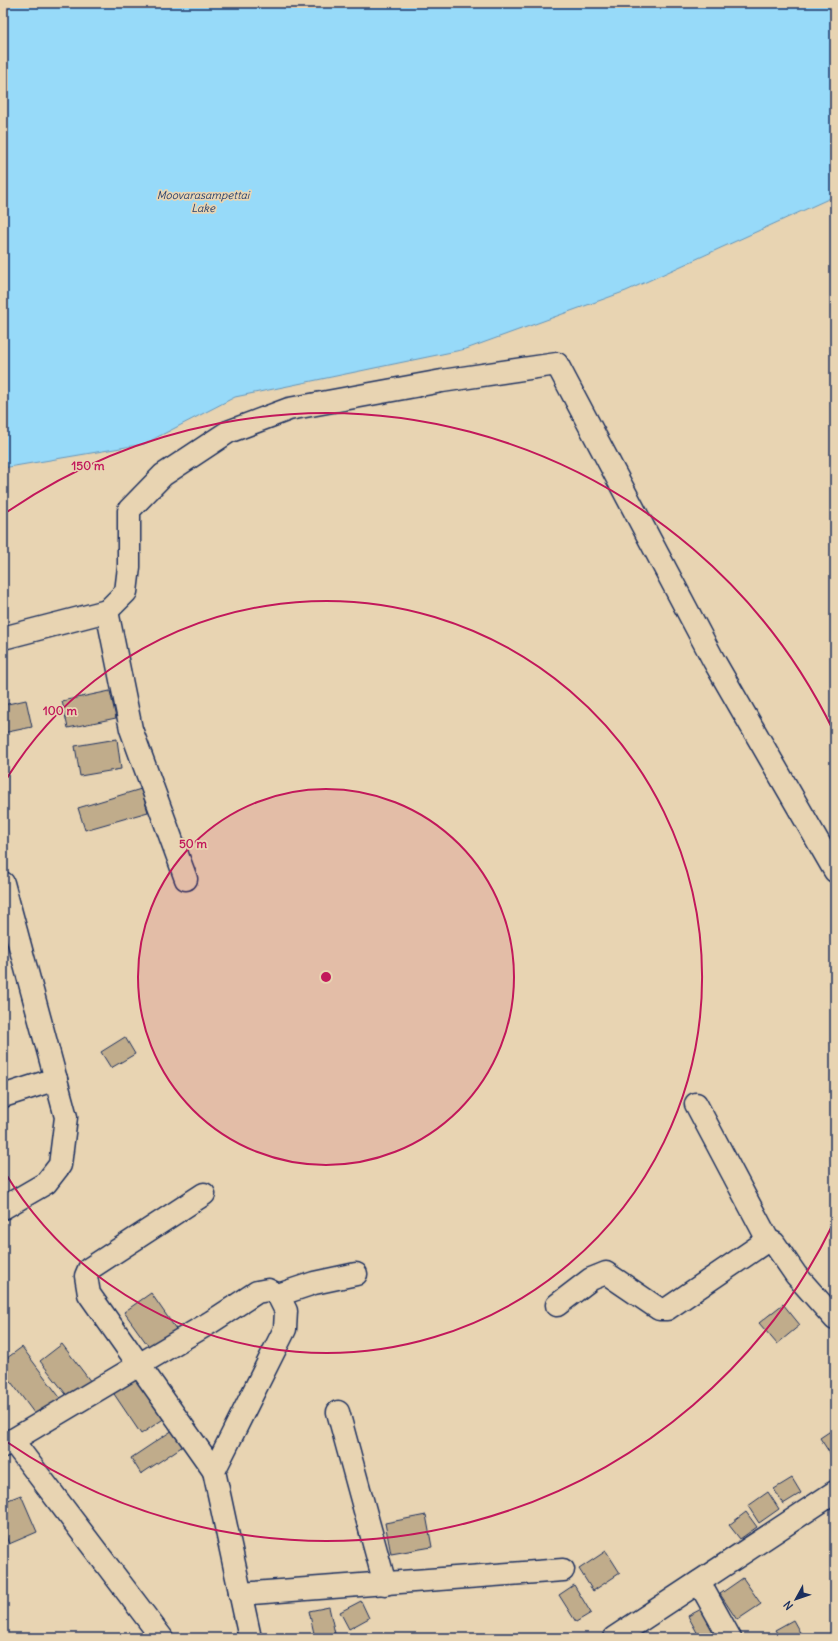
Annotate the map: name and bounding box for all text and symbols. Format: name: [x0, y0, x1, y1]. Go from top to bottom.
water label: Moovarasampettai Lake: [157, 188, 251, 215]
text: 150 m: [72, 458, 105, 473]
text: 100 m: [43, 703, 77, 718]
text: 50 m: [179, 836, 208, 851]
centre of rings: [319, 970, 333, 984]
north arrow: [776, 1579, 816, 1619]
text: N: [781, 1598, 796, 1613]

